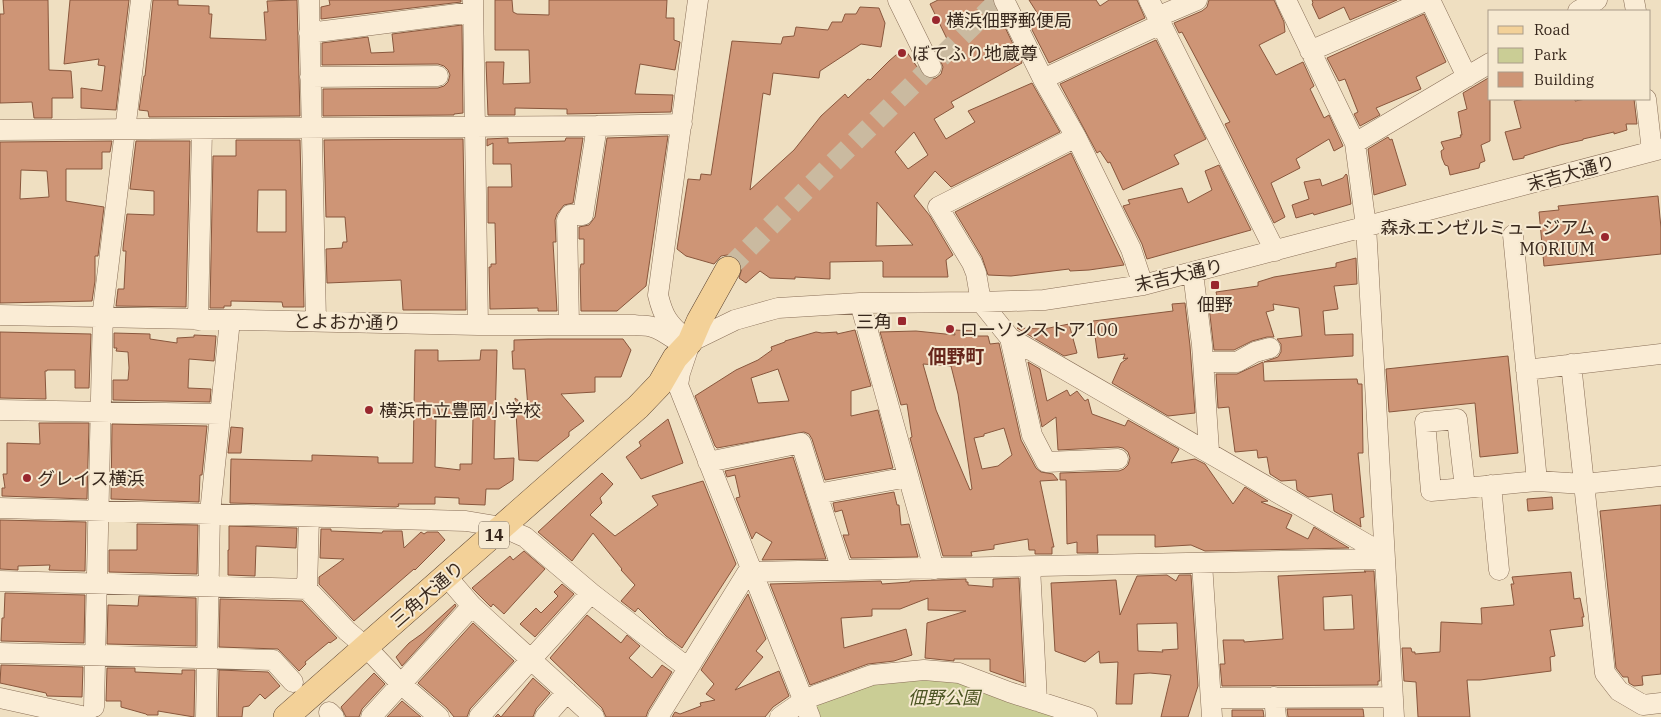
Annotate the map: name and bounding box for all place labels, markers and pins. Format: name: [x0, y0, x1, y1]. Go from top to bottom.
place label: 横浜佃野郵便局: [946, 9, 1072, 32]
marker: 横浜佃野郵便局: [930, 14, 942, 26]
place label: ぼてふり地蔵尊: [912, 42, 1038, 65]
marker: ぼてふり地蔵尊: [896, 47, 908, 59]
place label: 森永エンゼルミュージアム MORIUM: [1381, 216, 1595, 260]
marker: 森永エンゼルミュージアム MORIUM: [1599, 231, 1611, 243]
marker: 佃野: [1209, 279, 1221, 291]
place label: 佃野: [1197, 293, 1233, 316]
place label: 三角: [856, 310, 892, 333]
marker: 三角: [896, 315, 908, 327]
place label: ローソンストア100: [960, 318, 1118, 341]
marker: ローソンストア100: [944, 323, 956, 335]
place label: 横浜市立豊岡小学校: [379, 399, 541, 422]
marker: 横浜市立豊岡小学校: [363, 404, 375, 416]
place label: グレイス横浜: [37, 467, 144, 490]
marker: グレイス横浜: [21, 472, 33, 484]

